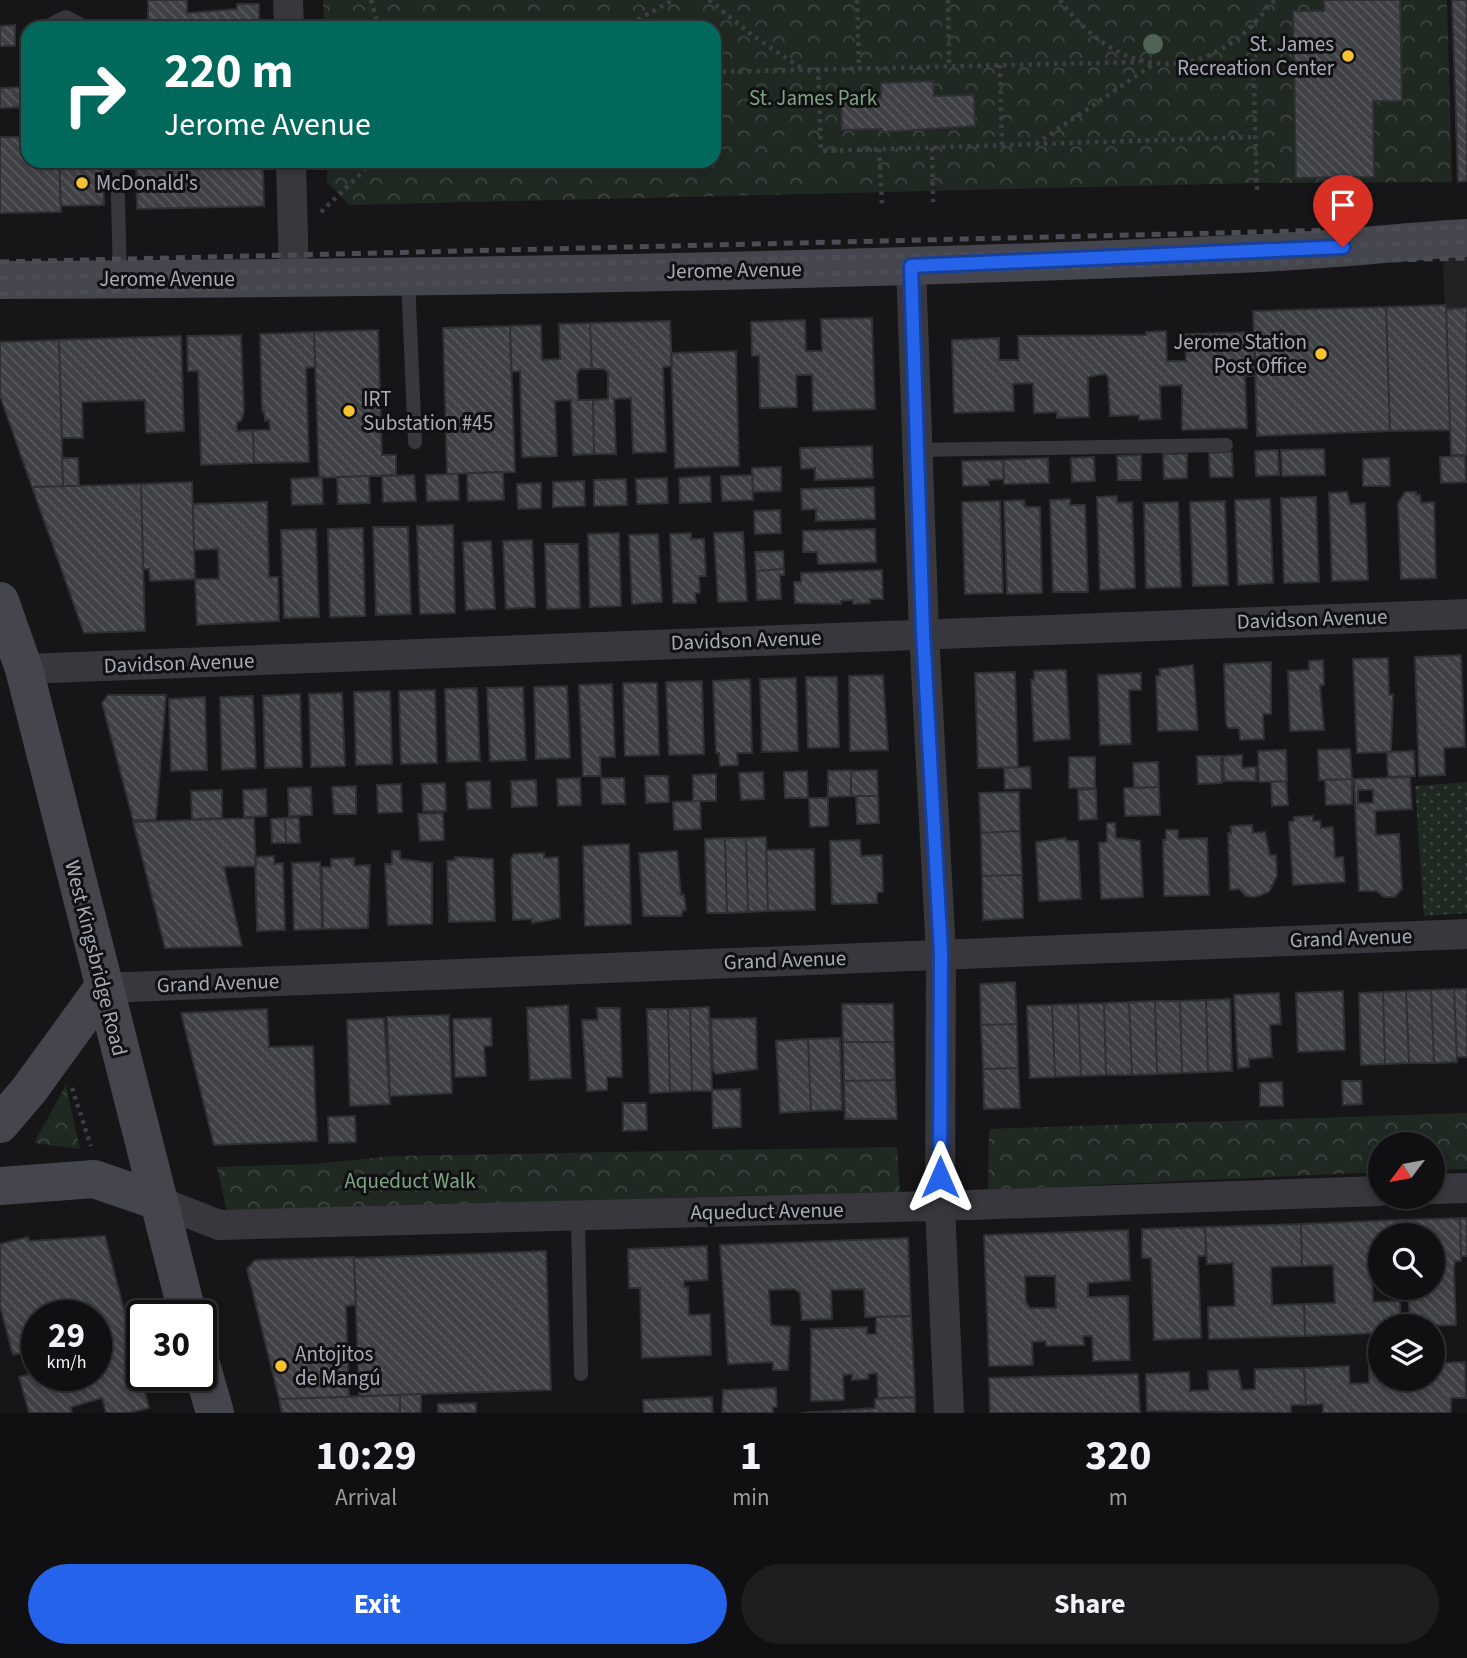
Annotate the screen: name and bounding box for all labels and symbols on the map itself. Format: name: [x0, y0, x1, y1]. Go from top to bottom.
place label: St. James Recreation Center: [1177, 29, 1335, 83]
marker: St. James Recreation Center: [1340, 48, 1356, 64]
park label: St. James Park: [749, 83, 878, 113]
place label: McDonald's: [96, 168, 198, 198]
marker: McDonald's: [74, 175, 90, 191]
pin: [1313, 175, 1373, 247]
street label: Jerome Avenue: [666, 254, 802, 286]
street label: Jerome Avenue: [99, 264, 235, 294]
place label: Jerome Station Post Office: [1173, 327, 1307, 381]
marker: Jerome Station Post Office: [1313, 346, 1329, 362]
place label: IRT Substation #45: [363, 384, 493, 438]
marker: IRT Substation #45: [341, 403, 357, 419]
street label: Davidson Avenue: [1236, 601, 1388, 637]
street label: Davidson Avenue: [670, 622, 822, 658]
street label: Davidson Avenue: [103, 645, 255, 681]
street label: West Kingsbridge Road: [57, 857, 135, 1059]
street label: Grand Avenue: [1289, 921, 1413, 955]
street label: Grand Avenue: [723, 943, 847, 977]
street label: Grand Avenue: [156, 966, 280, 1000]
north arrow: [1368, 1132, 1446, 1209]
position arrow: [903, 1140, 977, 1214]
park label: Aqueduct Walk: [344, 1166, 476, 1196]
street label: Aqueduct Avenue: [690, 1195, 844, 1227]
speed limit sign: 30: [126, 1300, 217, 1391]
place label: Antojitos de Mangú: [295, 1339, 381, 1393]
marker: Antojitos de Mangú: [273, 1358, 289, 1374]

